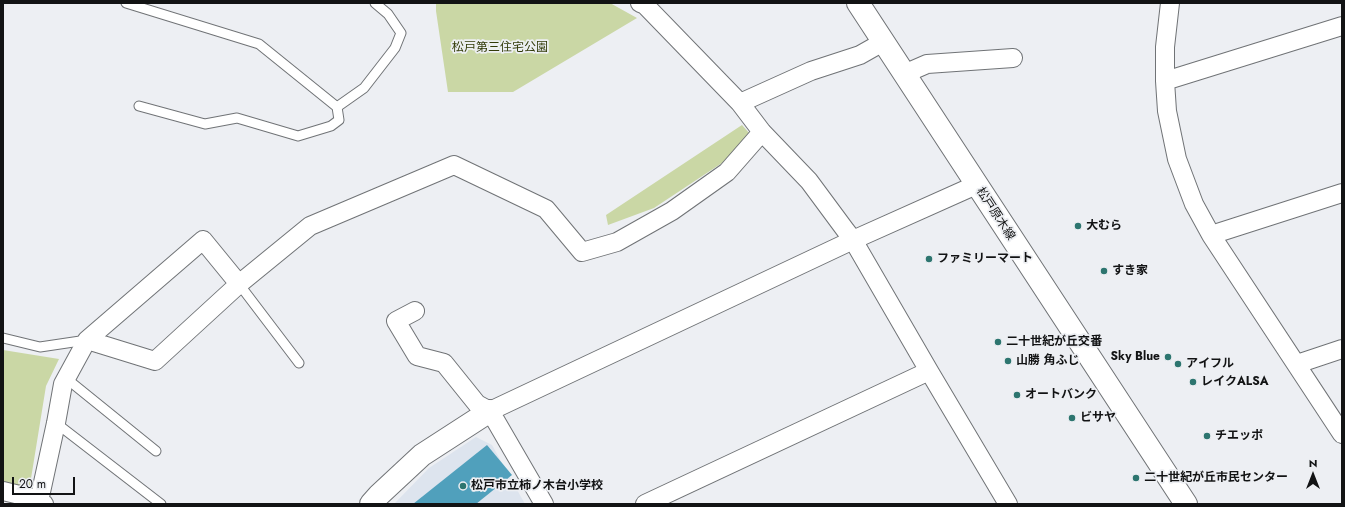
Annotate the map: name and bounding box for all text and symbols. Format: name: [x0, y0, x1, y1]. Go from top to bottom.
park label: 松戸第三住宅公園: [452, 41, 548, 55]
street label: 松戸原木線: [973, 185, 1017, 243]
place label: 大むら: [1086, 219, 1122, 233]
marker: 大むら: [1073, 221, 1083, 231]
place label: ファミリーマート: [937, 252, 1033, 266]
marker: ファミリーマート: [924, 254, 934, 264]
place label: すき家: [1112, 264, 1148, 278]
marker: すき家: [1099, 266, 1109, 276]
place label: 二十世紀が丘交番: [1006, 335, 1102, 349]
marker: 二十世紀が丘交番: [993, 337, 1003, 347]
place label: Sky Blue: [1111, 350, 1160, 364]
marker: Sky Blue: [1163, 352, 1173, 362]
place label: 山勝 角ふじ: [1016, 354, 1080, 368]
marker: 山勝 角ふじ: [1003, 356, 1013, 366]
place label: アイフル: [1186, 357, 1234, 371]
marker: アイフル: [1173, 359, 1183, 369]
place label: レイクALSA: [1201, 375, 1268, 389]
marker: レイクALSA: [1188, 377, 1198, 387]
place label: オートバンク: [1025, 388, 1097, 402]
marker: オートバンク: [1012, 390, 1022, 400]
place label: ビサヤ: [1080, 411, 1116, 425]
marker: ビサヤ: [1067, 413, 1077, 423]
place label: チエッポ: [1215, 429, 1263, 443]
marker: チエッポ: [1202, 431, 1212, 441]
north arrow: [1293, 455, 1333, 495]
text: N: [1309, 455, 1317, 471]
scale bar: [14, 469, 77, 495]
place label: 二十世紀が丘市民センター: [1144, 471, 1288, 485]
marker: 二十世紀が丘市民センター: [1131, 473, 1141, 483]
text: 20 m: [19, 475, 46, 493]
place label: 松戸市立柿ノ木台小学校: [471, 479, 603, 493]
marker: 松戸市立柿ノ木台小学校: [458, 481, 468, 491]

